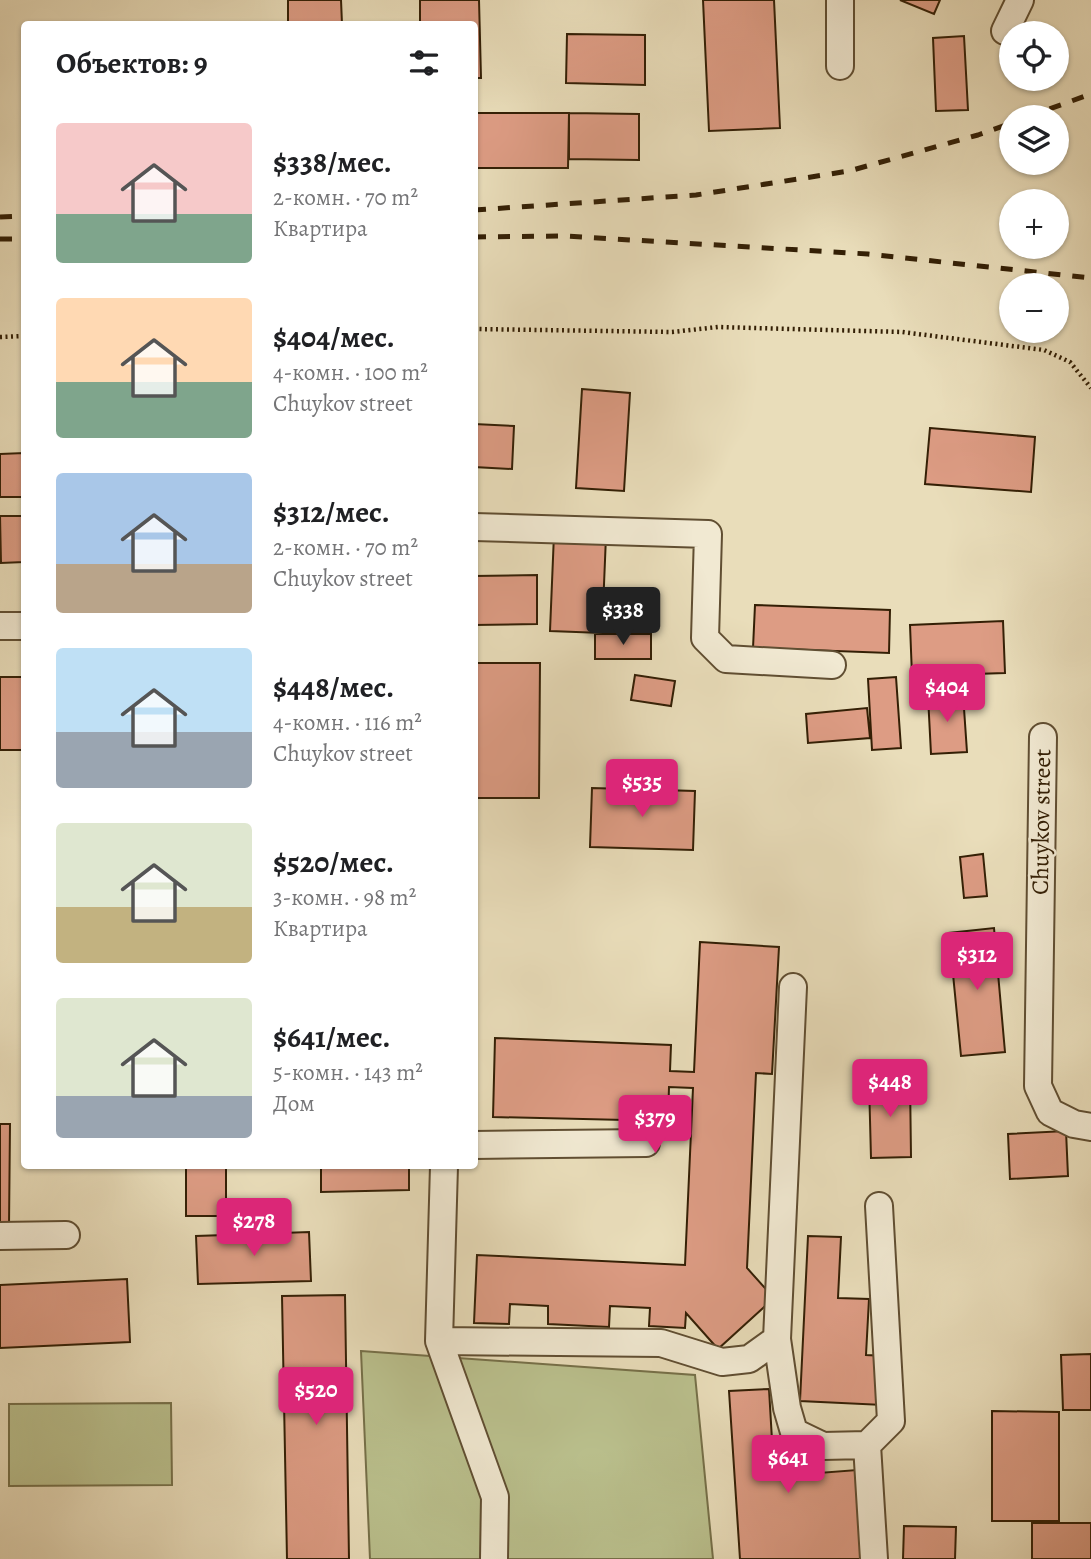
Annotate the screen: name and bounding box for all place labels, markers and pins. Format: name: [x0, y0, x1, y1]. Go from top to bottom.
pin: $338: [582, 588, 664, 647]
pin: $404: [906, 664, 988, 724]
pin: $535: [601, 760, 683, 819]
pin: $312: [936, 932, 1018, 992]
pin: $448: [849, 1060, 931, 1119]
pin: $379: [614, 1096, 696, 1155]
pin: $278: [213, 1198, 295, 1258]
pin: $520: [275, 1368, 357, 1427]
pin: $641: [747, 1436, 829, 1495]

